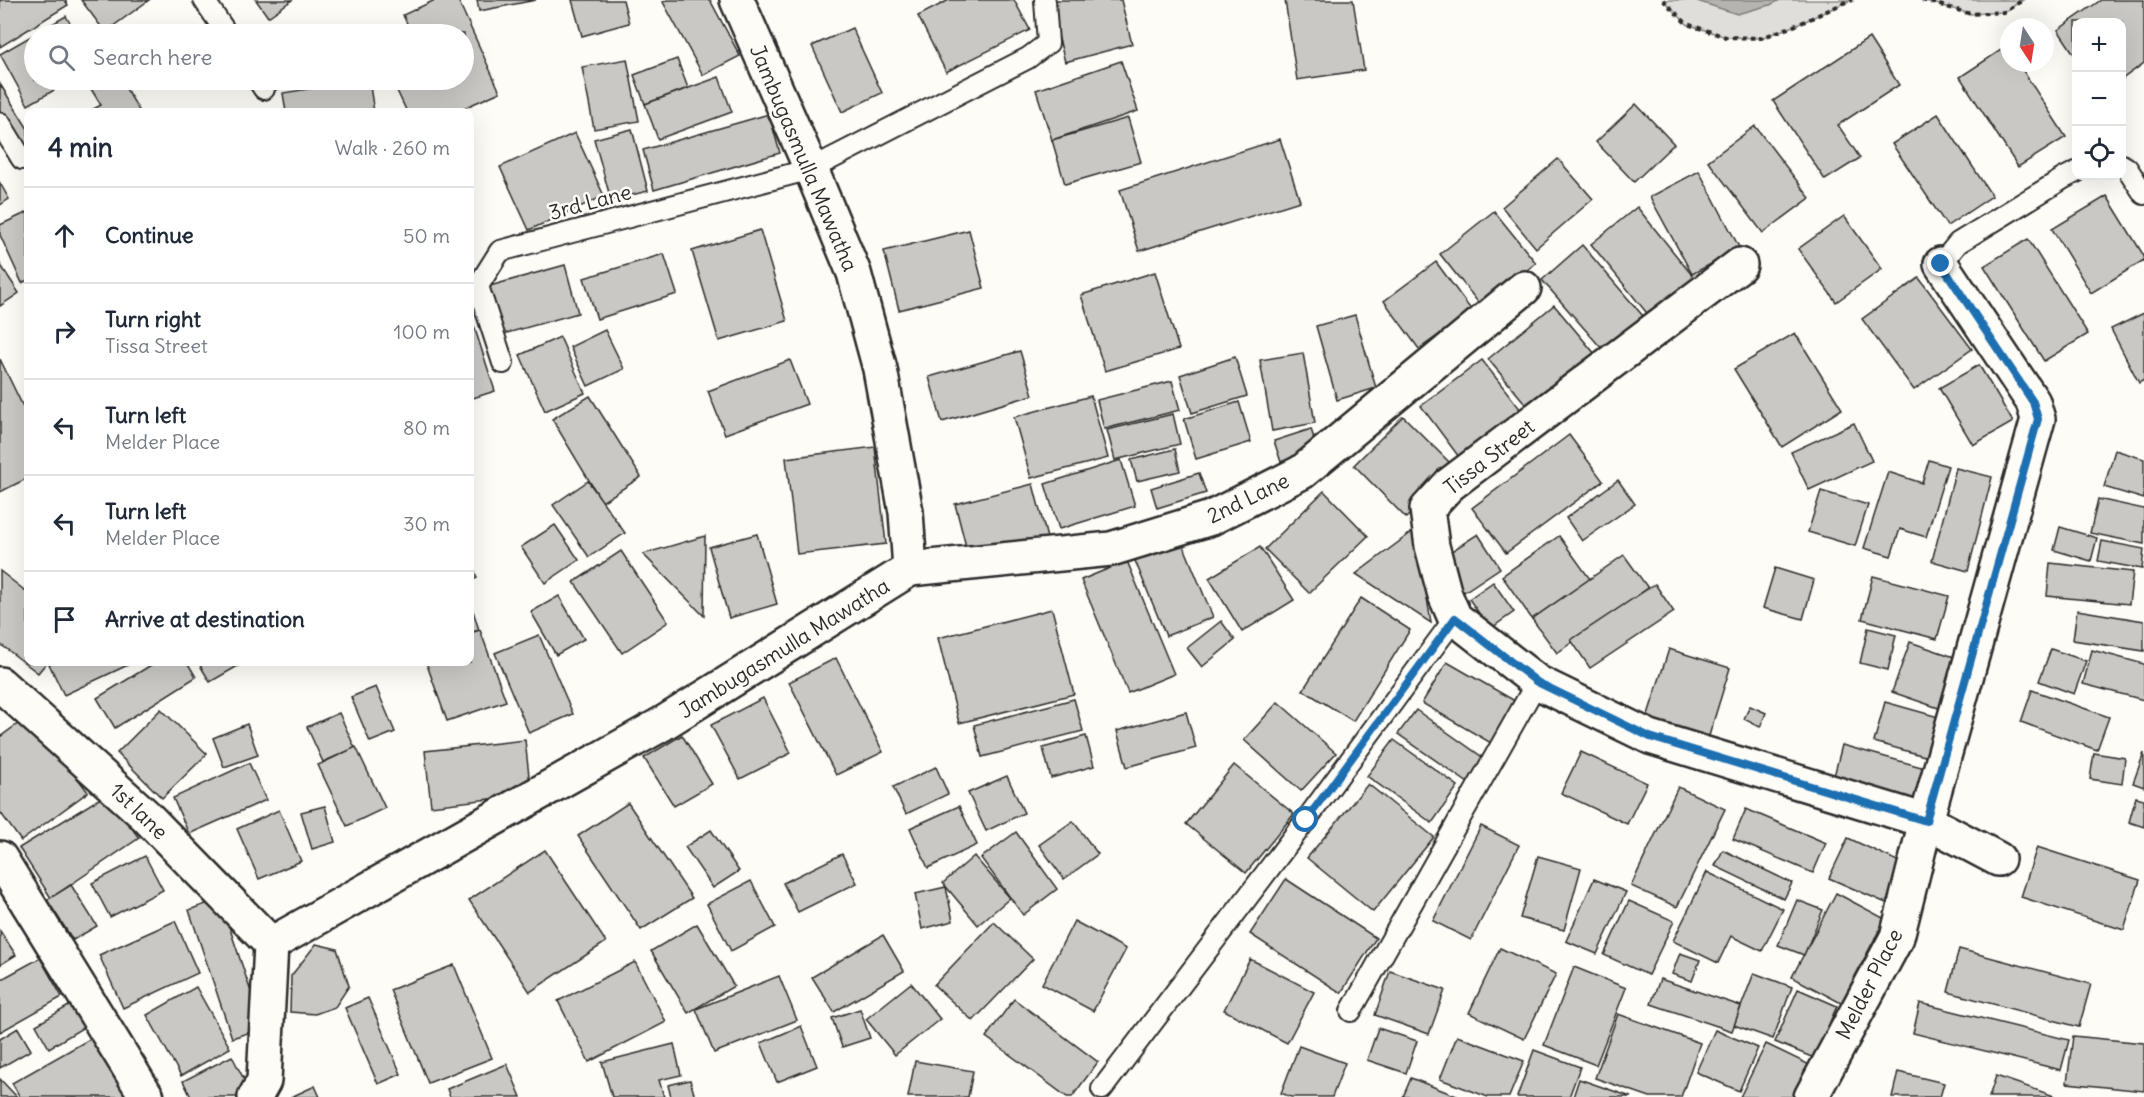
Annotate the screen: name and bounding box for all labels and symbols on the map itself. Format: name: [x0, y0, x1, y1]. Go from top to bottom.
north arrow: [2000, 18, 2054, 72]
street label: Jambugasmulla Mawatha: [744, 41, 864, 275]
street label: 3rd Lane: [546, 178, 634, 226]
route end: [1927, 250, 1953, 276]
street label: Tissa Street: [1438, 413, 1540, 501]
street label: 2nd Lane: [1203, 467, 1293, 529]
street label: Jambugasmulla Mawatha: [674, 572, 894, 724]
street label: 1st lane: [104, 777, 174, 845]
route start: [1292, 806, 1318, 832]
street label: Melder Place: [1830, 924, 1908, 1044]

